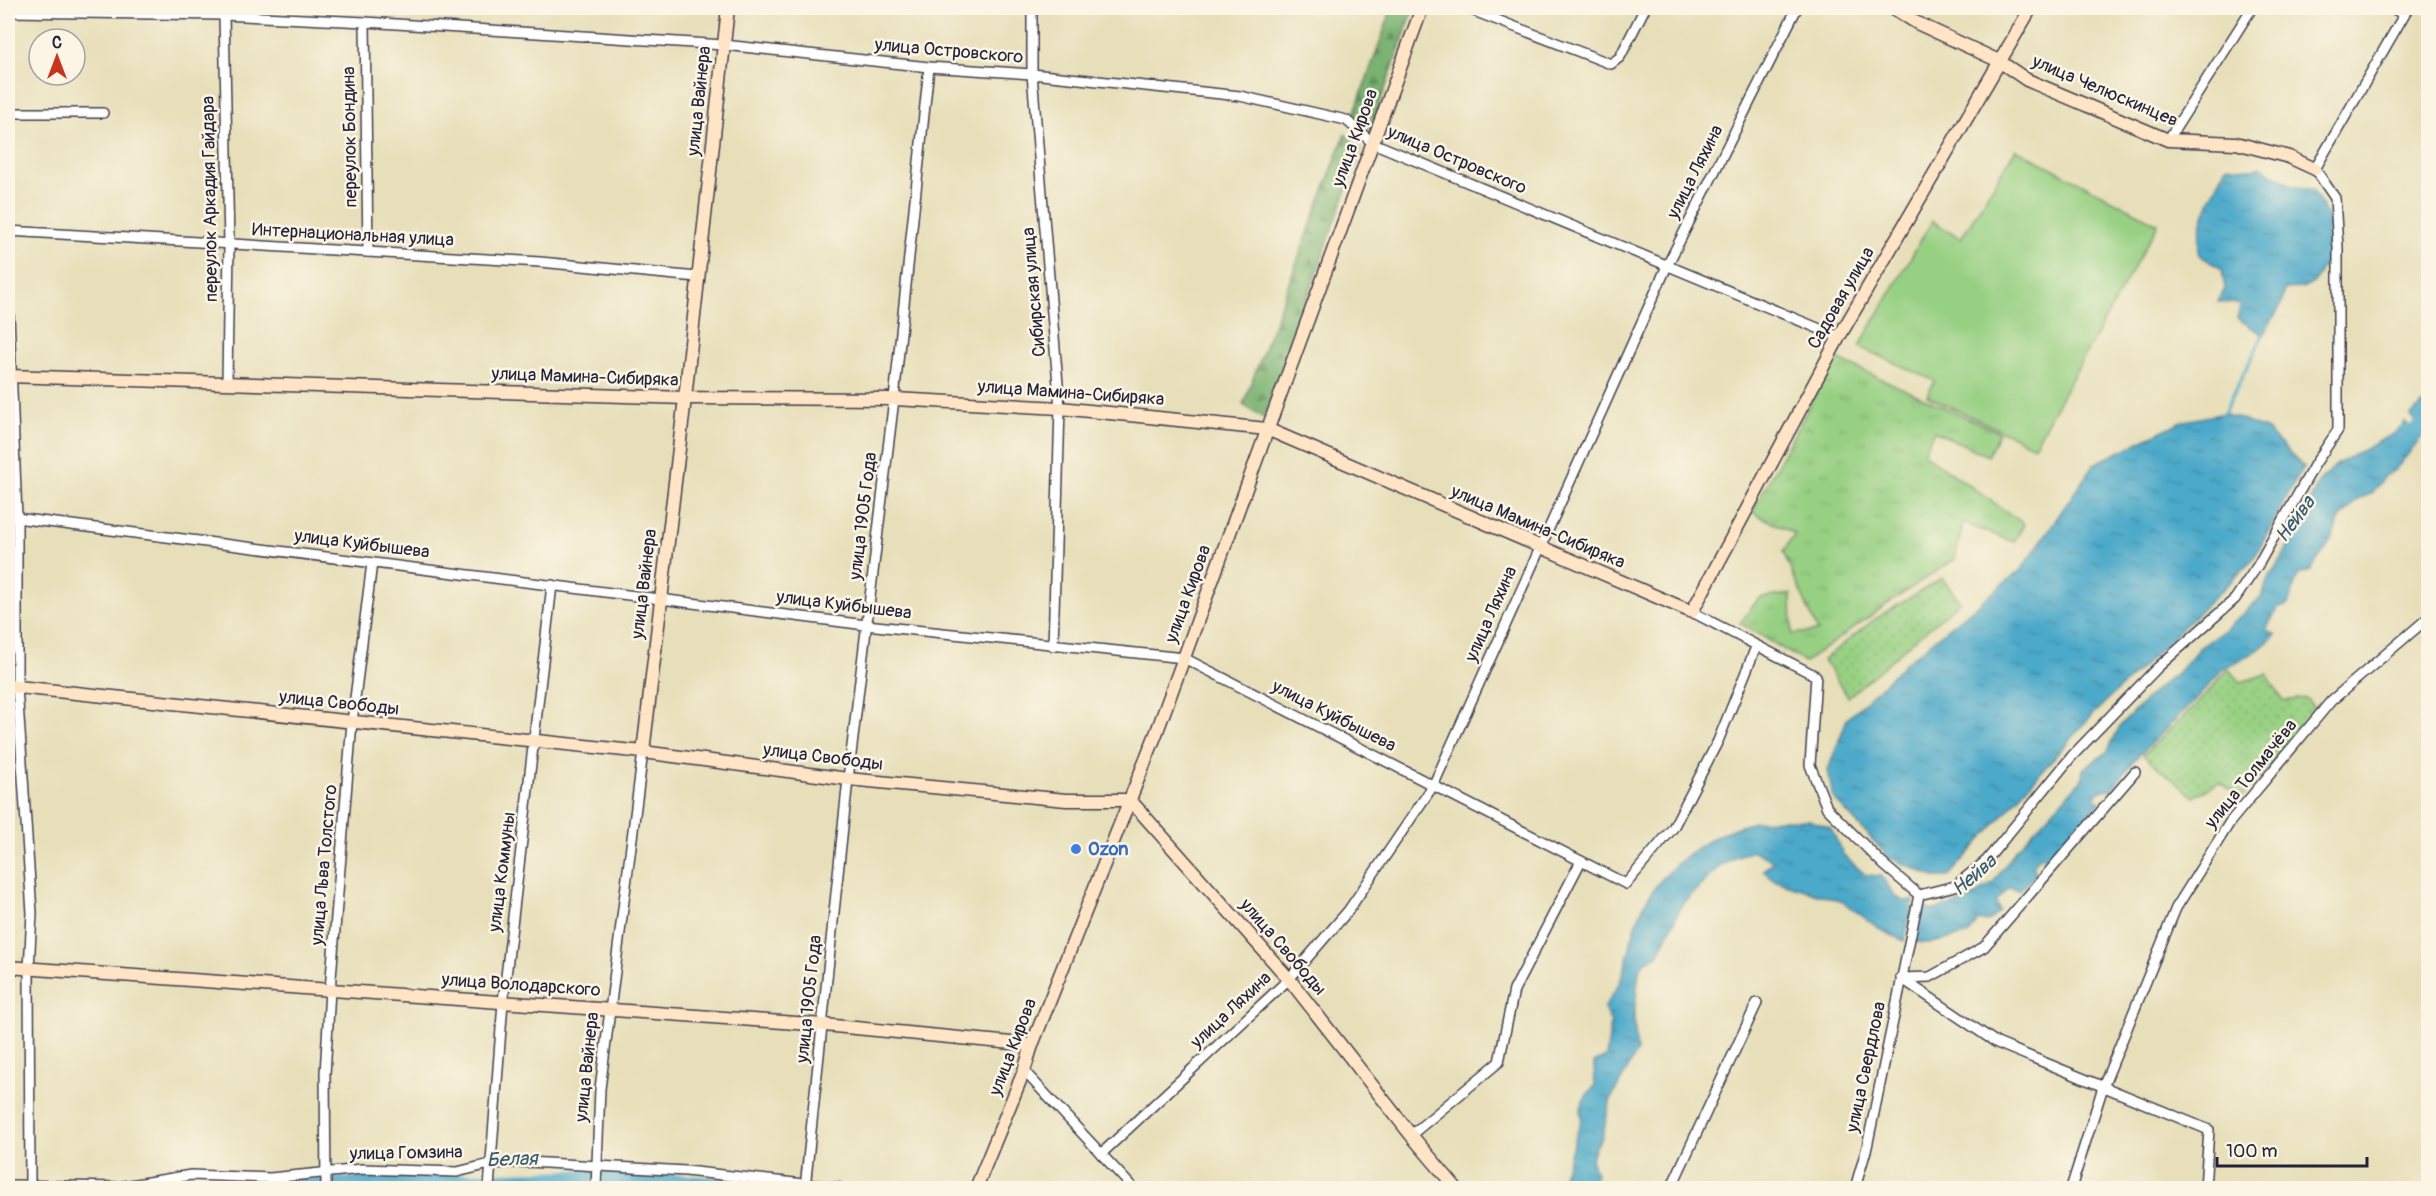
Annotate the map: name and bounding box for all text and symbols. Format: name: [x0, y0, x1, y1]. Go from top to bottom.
north arrow: [27, 27, 87, 87]
text: С: [52, 33, 62, 53]
street label: улица Островского: [873, 33, 1024, 69]
street label: улица Вайнера: [682, 45, 716, 158]
street label: улица Челюскинцев: [2028, 49, 2181, 132]
street label: переулок Бондина: [337, 66, 363, 208]
street label: улица Кирова: [1326, 86, 1383, 191]
street label: переулок Аркадия Гайдара: [197, 96, 223, 302]
street label: улица Островского: [1383, 120, 1530, 200]
street label: улица Ляхина: [1661, 121, 1728, 224]
street label: Интернациональная улица: [251, 218, 455, 252]
street label: Сибирская улица: [1017, 226, 1051, 358]
street label: Садовая улица: [1802, 243, 1880, 353]
street label: улица Мамина-Сибиряка: [490, 362, 679, 392]
street label: улица Мамина-Сибиряка: [976, 375, 1165, 411]
street label: улица 1905 Года: [844, 451, 882, 582]
street label: улица Мамина-Сибиряка: [1447, 479, 1629, 574]
water label: Нейва: [2270, 490, 2321, 547]
street label: улица Куйбышева: [292, 524, 431, 564]
street label: улица Вайнера: [626, 528, 662, 641]
street label: улица Кирова: [1159, 542, 1216, 647]
street label: улица Ляхина: [1459, 563, 1522, 666]
street label: улица Куйбышева: [774, 585, 913, 625]
street label: улица Куйбышева: [1267, 674, 1400, 757]
street label: улица Свободы: [277, 685, 400, 721]
street label: улица Толмачёва: [2199, 715, 2302, 834]
street label: улица Свободы: [761, 738, 884, 776]
street label: улица Льва Толстого: [305, 783, 343, 947]
street label: улица Коммуны: [483, 811, 521, 934]
place label: Ozon: [1088, 838, 1128, 861]
marker: Ozon: [1069, 842, 1083, 856]
water label: Нейва: [1946, 848, 2003, 901]
street label: улица Свободы: [1234, 893, 1331, 1000]
street label: улица 1905 Года: [791, 934, 827, 1065]
street label: улица Ляхина: [1185, 967, 1276, 1054]
street label: улица Володарского: [440, 968, 602, 1002]
street label: улица Кирова: [984, 995, 1042, 1100]
street label: улица Свердлова: [1841, 999, 1891, 1136]
street label: улица Вайнера: [570, 1011, 604, 1124]
scale bar: [2217, 1130, 2367, 1168]
text: 100 m: [2226, 1140, 2278, 1163]
street label: улица Гомзина: [348, 1141, 463, 1166]
water label: Белая: [486, 1146, 541, 1172]

